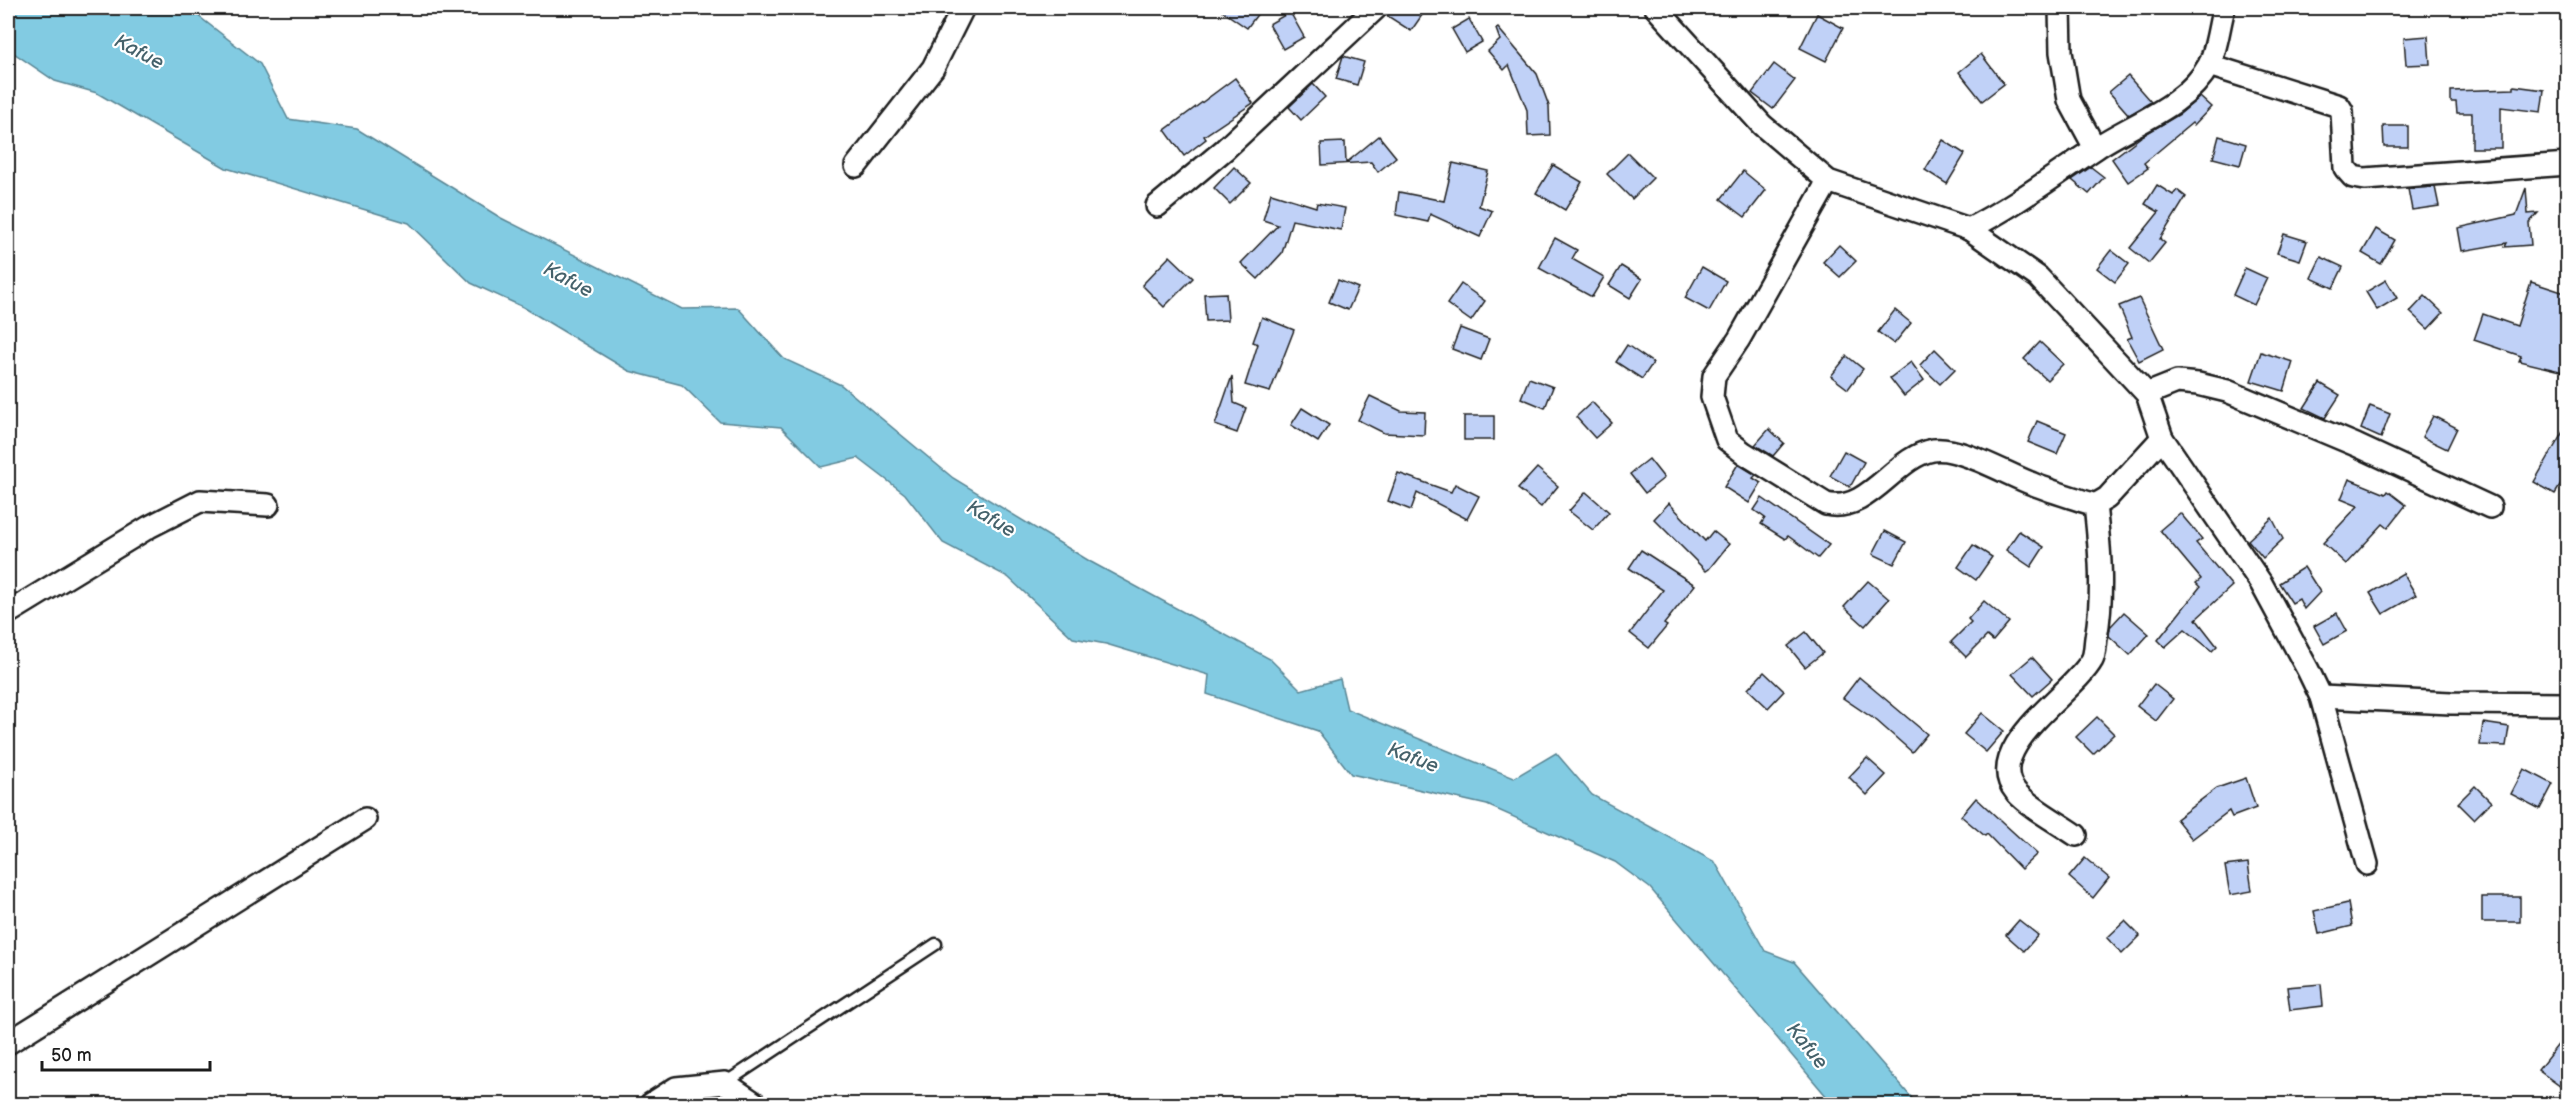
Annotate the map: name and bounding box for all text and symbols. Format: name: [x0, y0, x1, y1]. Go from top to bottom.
water label: Kafue: [110, 29, 168, 75]
water label: Kafue: [539, 257, 597, 303]
water label: Kafue: [962, 495, 1020, 543]
water label: Kafue: [1384, 737, 1442, 779]
water label: Kafue: [1781, 1018, 1833, 1074]
scale bar: [42, 1034, 210, 1072]
text: 50 m: [51, 1045, 92, 1066]

